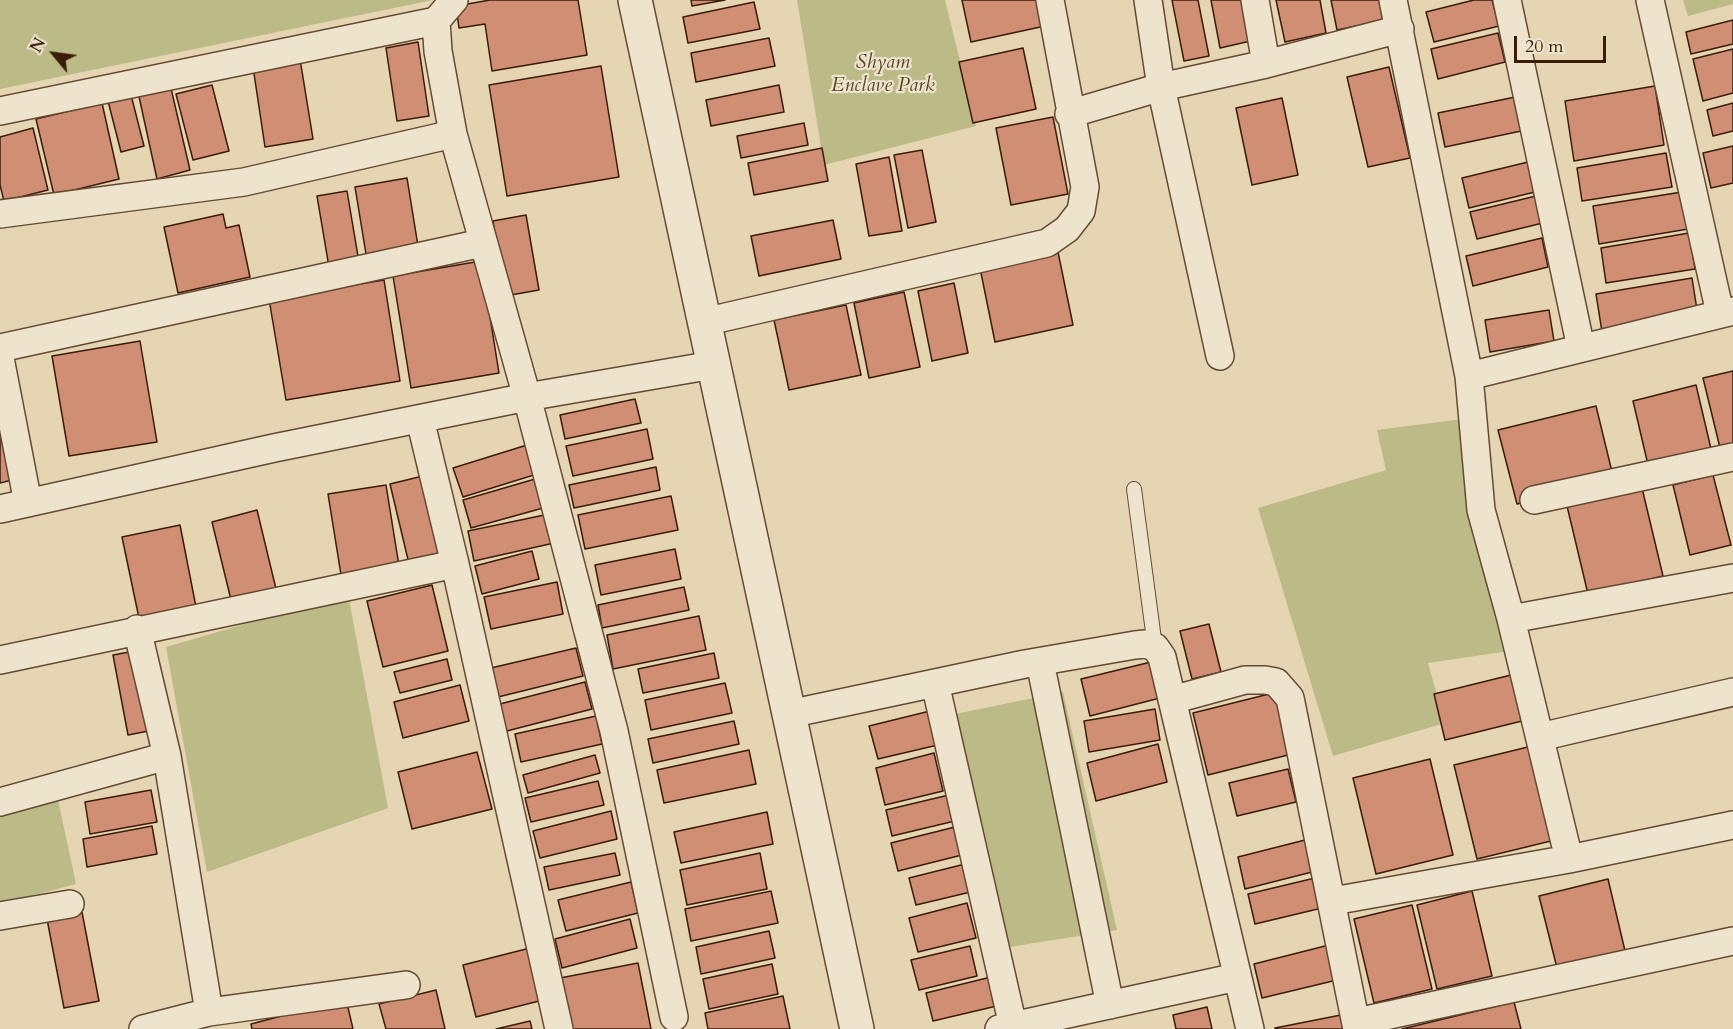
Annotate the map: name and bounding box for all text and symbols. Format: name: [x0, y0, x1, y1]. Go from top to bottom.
north arrow: [24, 24, 84, 84]
scale bar: [1517, 24, 1608, 62]
text: N: [25, 34, 51, 57]
text: 20 m: [1525, 34, 1564, 59]
park label: Shyam Enclave Park: [831, 51, 935, 98]

